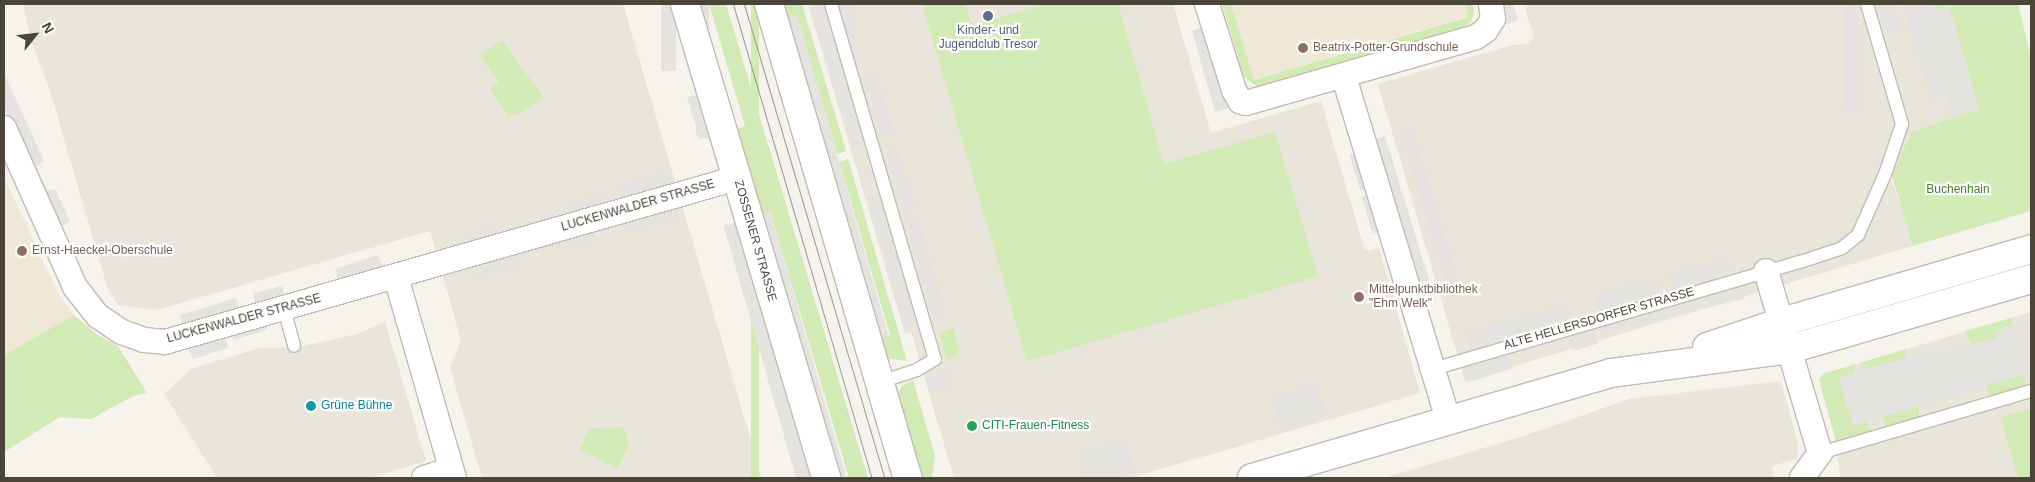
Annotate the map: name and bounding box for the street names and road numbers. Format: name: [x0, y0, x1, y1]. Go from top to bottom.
street label: LUCKENWALDER STRASSE: [560, 177, 716, 235]
street label: ZOSSENER STRASSE: [731, 179, 779, 303]
street label: ALTE HELLERSDORFER STRASSE: [1502, 285, 1696, 353]
street label: LUCKENWALDER STRASSE: [165, 291, 323, 347]

